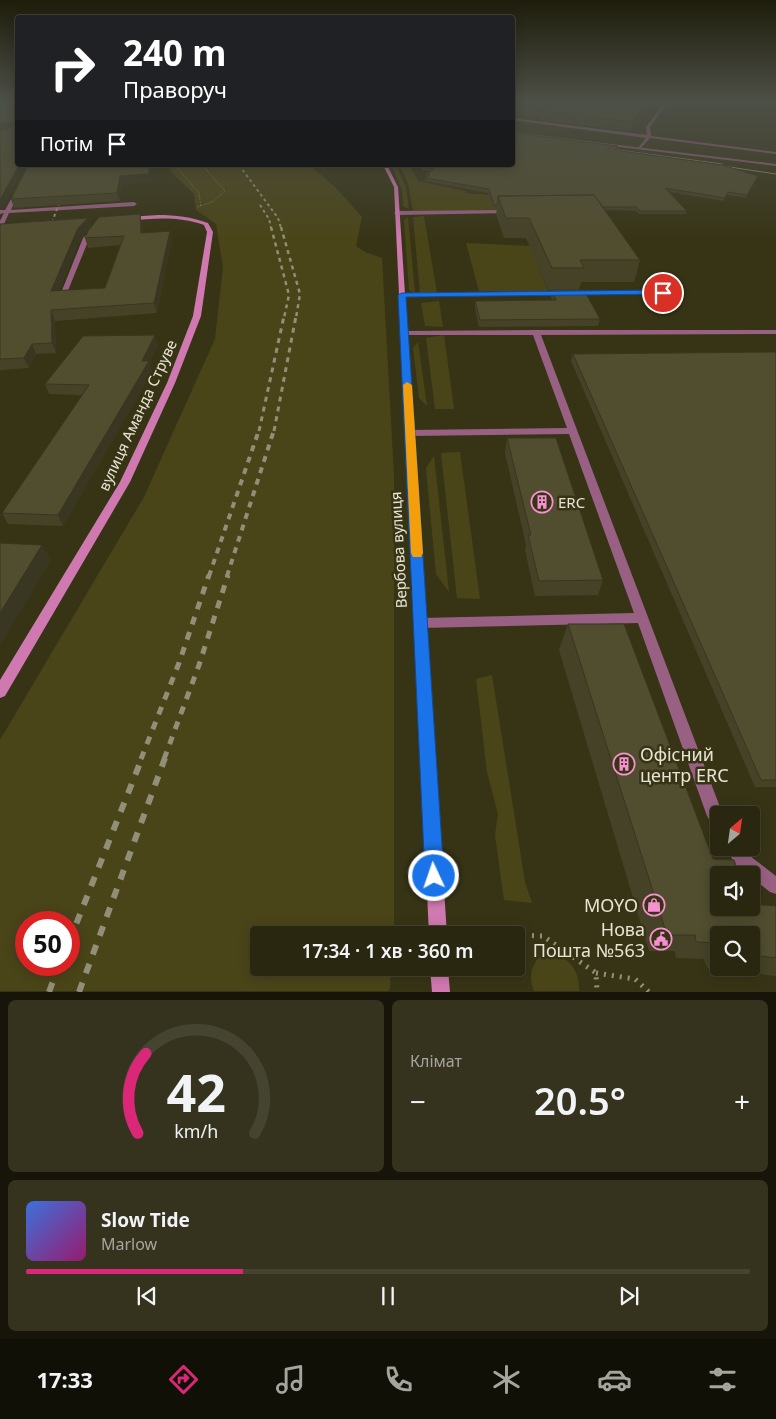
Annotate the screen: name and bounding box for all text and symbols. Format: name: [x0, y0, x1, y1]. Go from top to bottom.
text: 240 m: [123, 29, 226, 76]
icon: right: [40, 35, 105, 100]
text: Праворуч: [123, 74, 227, 104]
icon: arrive: [103, 130, 131, 158]
text: Потім: [40, 131, 93, 157]
pin: [642, 272, 684, 314]
icon: arrive: [649, 279, 677, 307]
street label: вулиця Аманда Струве: [93, 336, 181, 494]
building icon: ERC: [530, 490, 554, 514]
street label: Вербова вулиця: [385, 491, 411, 609]
place label: ERC: [558, 492, 586, 512]
place label: Офісний центр ERC: [640, 742, 729, 787]
building icon: Офісний центр ERC: [612, 752, 636, 776]
north arrow: [710, 806, 760, 856]
map controls: [710, 806, 760, 976]
position arrow: [407, 849, 459, 901]
button: sound: [710, 866, 760, 916]
place label: MOYO: [584, 893, 638, 917]
shop icon: MOYO: [642, 893, 666, 917]
speed limit sign: 50: [15, 911, 80, 976]
place label: Нова Пошта №563: [533, 917, 645, 962]
button: search: [710, 926, 760, 976]
public building icon: Нова Пошта №563: [649, 927, 673, 951]
text: 17:34 · 1 хв · 360 m: [301, 938, 474, 964]
text: Клімат: [410, 1050, 462, 1072]
text: 42: [166, 1056, 226, 1127]
text: 20.5°: [534, 1074, 626, 1126]
text: −: [410, 1082, 426, 1120]
text: +: [734, 1082, 750, 1120]
text: km/h: [174, 1119, 218, 1143]
text: Slow Tide: [101, 1207, 190, 1233]
text: Marlow: [101, 1233, 157, 1255]
icon: previous: [133, 1282, 161, 1310]
icon: pause: [374, 1282, 402, 1310]
icon: next: [615, 1282, 643, 1310]
icon: directions: [166, 1362, 201, 1397]
icon: music: [273, 1362, 308, 1397]
icon: phone: [381, 1362, 416, 1397]
icon: climate: [489, 1362, 524, 1397]
icon: car: [597, 1362, 632, 1397]
icon: filters: [705, 1362, 740, 1397]
text: 17:33: [36, 1364, 93, 1394]

